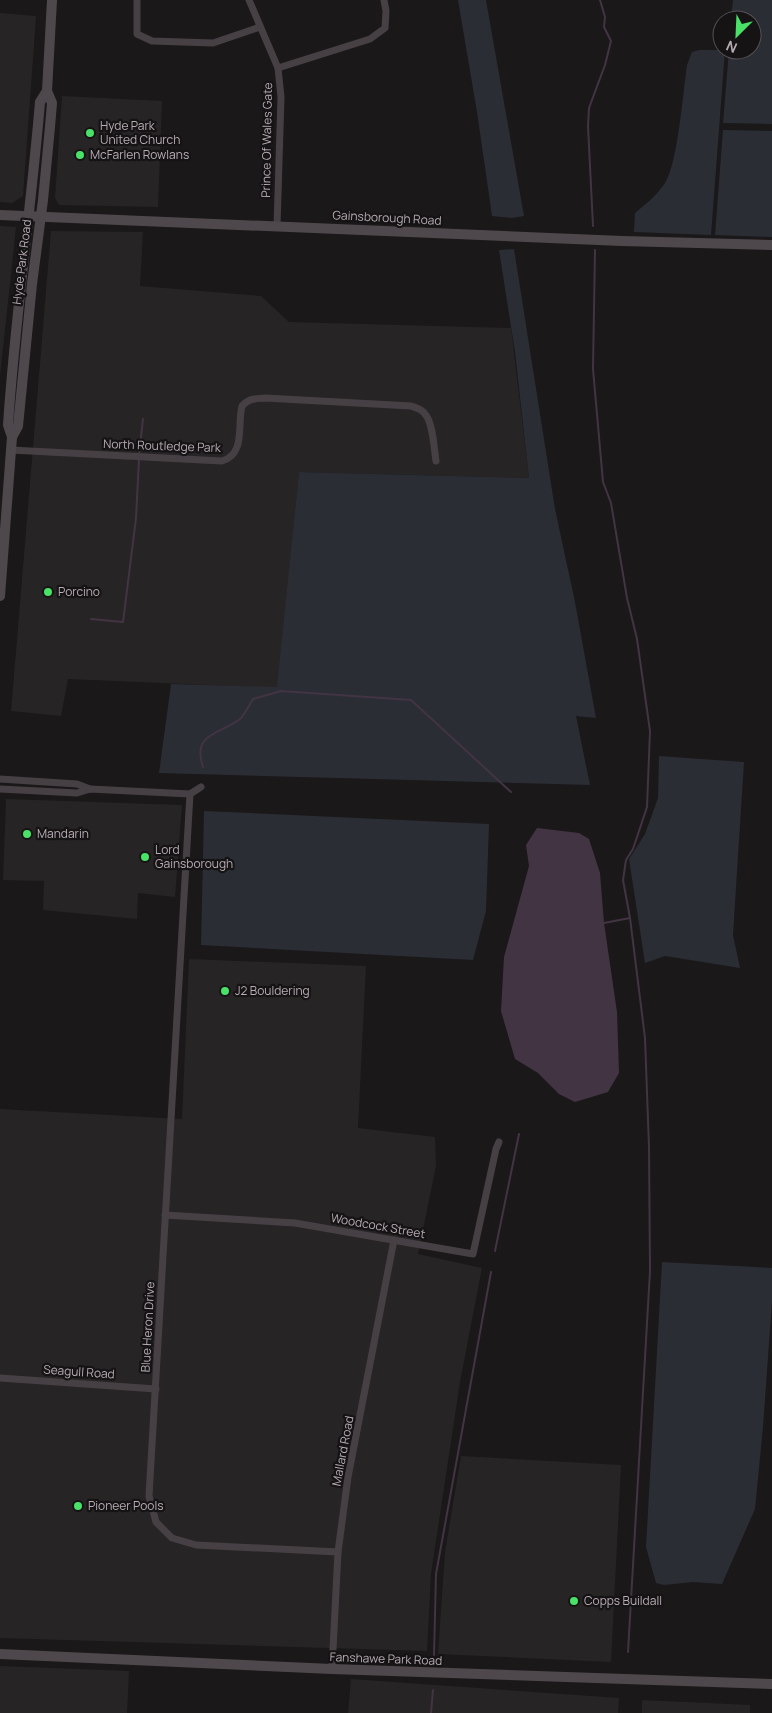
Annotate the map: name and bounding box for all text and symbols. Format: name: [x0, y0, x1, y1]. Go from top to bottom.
north arrow: [712, 10, 762, 60]
text: N: [723, 37, 740, 58]
street label: Prince Of Wales Gate: [257, 82, 276, 198]
place label: Hyde Park United Church: [100, 117, 180, 148]
marker: Hyde Park United Church: [84, 127, 96, 139]
place label: McFarlen Rowlans: [90, 146, 189, 163]
marker: McFarlen Rowlans: [74, 149, 86, 161]
street label: Gainsborough Road: [332, 206, 442, 229]
street label: Hyde Park Road: [8, 218, 35, 305]
street label: North Routledge Park: [103, 435, 222, 456]
place label: Porcino: [58, 583, 100, 600]
marker: Porcino: [42, 586, 54, 598]
place label: Mandarin: [37, 825, 89, 842]
marker: Mandarin: [21, 828, 33, 840]
place label: Lord Gainsborough: [155, 841, 233, 872]
marker: Lord Gainsborough: [139, 851, 151, 863]
place label: J2 Bouldering: [235, 982, 310, 999]
marker: J2 Bouldering: [219, 985, 231, 997]
street label: Woodcock Street: [330, 1209, 427, 1242]
street label: Blue Heron Drive: [137, 1281, 158, 1373]
street label: Seagull Road: [43, 1361, 115, 1382]
street label: Mallard Road: [327, 1414, 358, 1487]
place label: Pioneer Pools: [88, 1497, 164, 1514]
marker: Pioneer Pools: [72, 1500, 84, 1512]
place label: Copps Buildall: [584, 1592, 662, 1609]
marker: Copps Buildall: [568, 1595, 580, 1607]
street label: Fanshawe Park Road: [329, 1648, 443, 1669]

